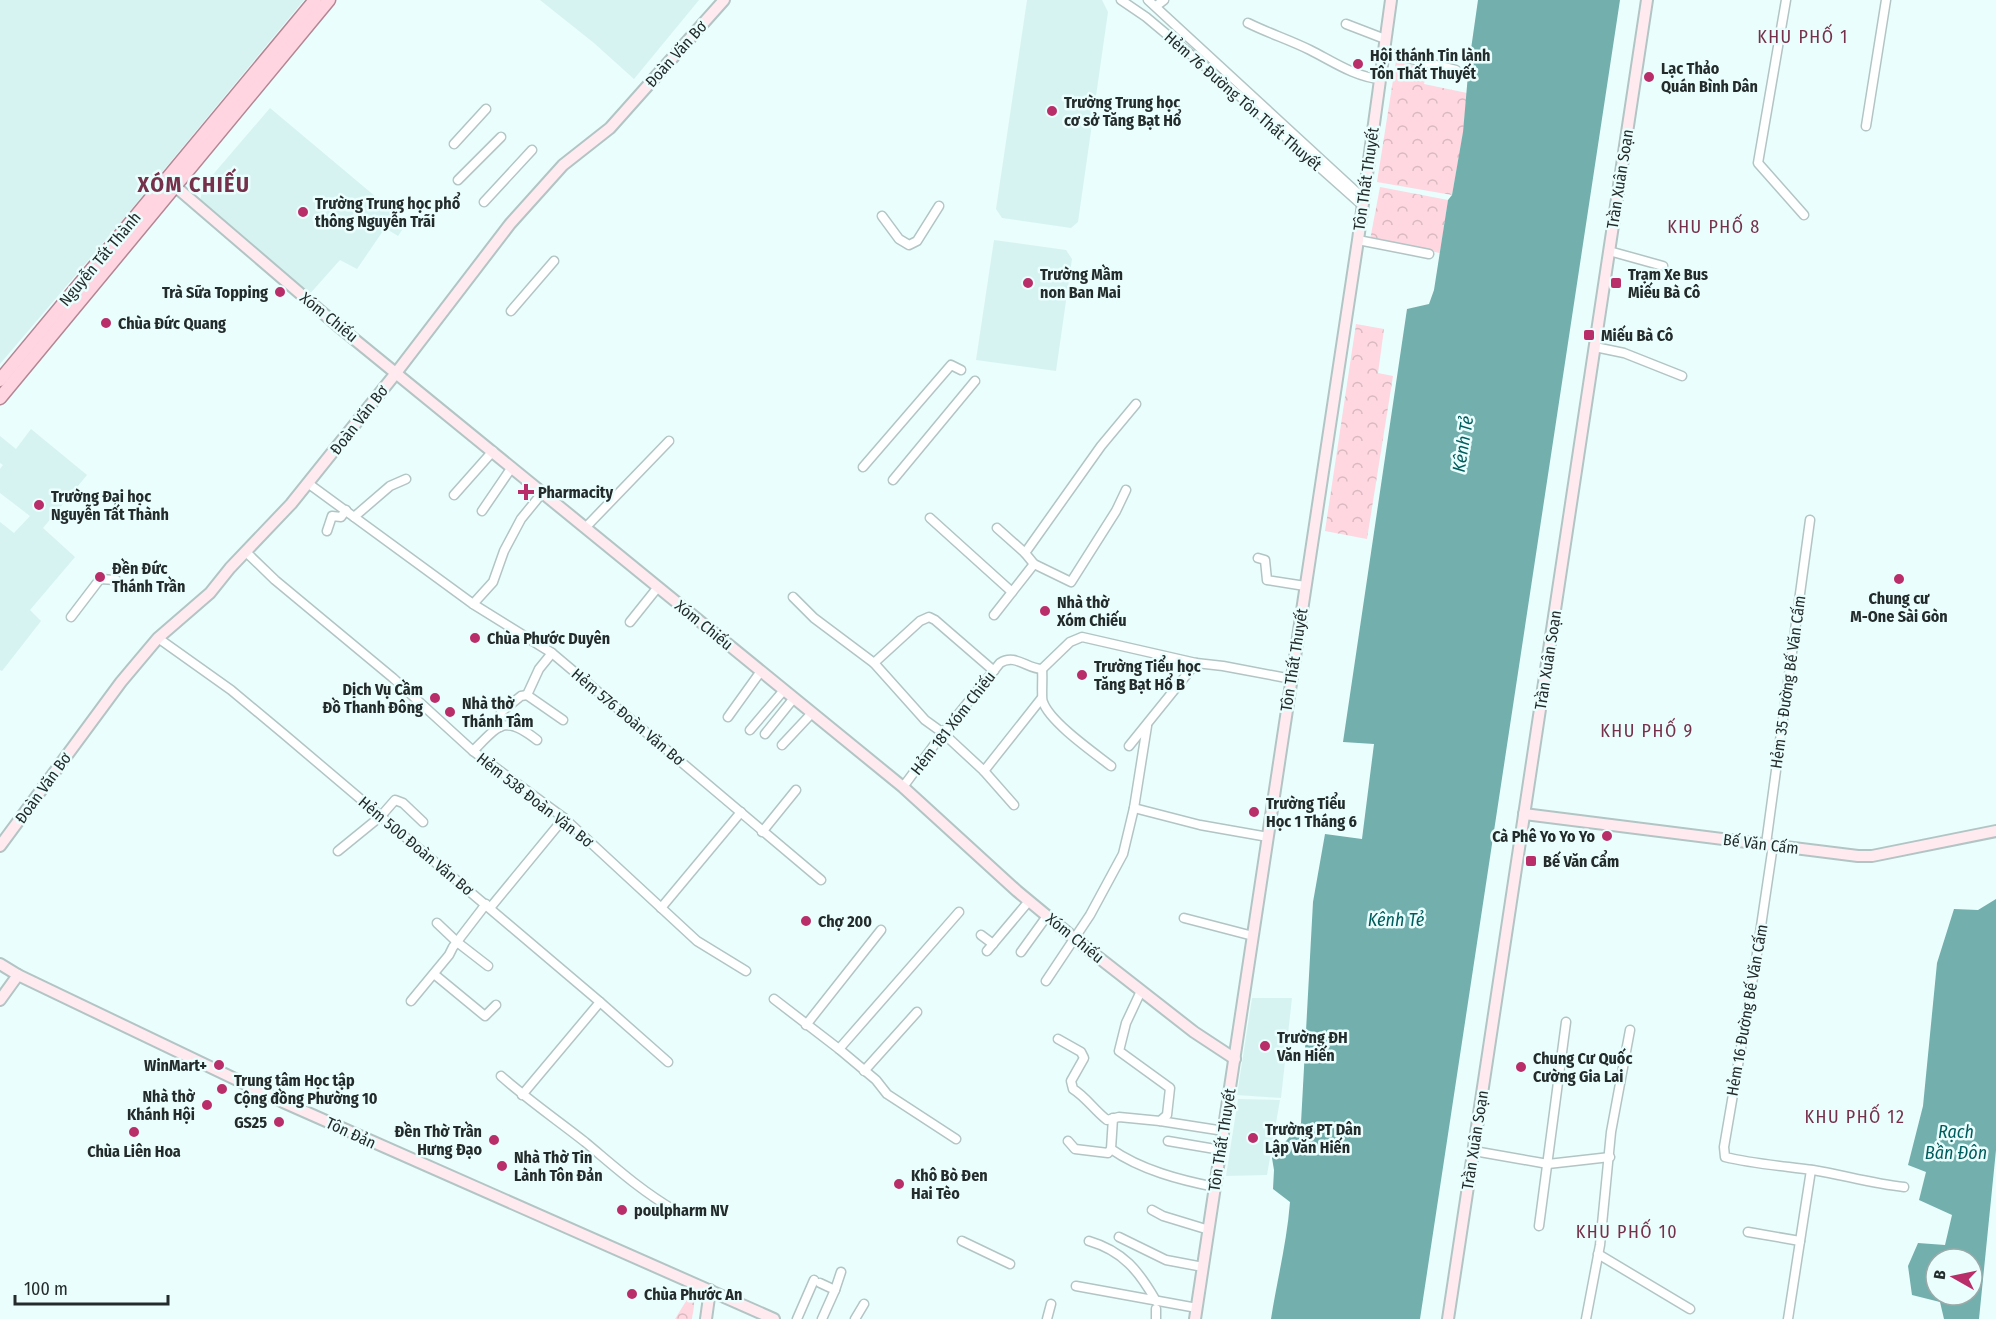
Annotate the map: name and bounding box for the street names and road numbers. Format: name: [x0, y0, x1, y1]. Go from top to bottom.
street label: Đoàn Văn Bơ: [641, 17, 711, 91]
street label: Hẻm 76 Đường Tôn Thất Thuyết: [1161, 27, 1327, 175]
street label: Tôn Thất Thuyết: [1348, 125, 1383, 232]
street label: Trần Xuân Soạn: [1602, 128, 1637, 230]
street label: Nguyễn Tất Thành: [54, 208, 145, 310]
street label: Xóm Chiếu: [296, 287, 362, 346]
street label: Đoàn Văn Bơ: [326, 381, 392, 458]
street label: Hẻm 35 Đường Bế Văn Cấm: [1765, 594, 1810, 770]
street label: Xóm Chiếu: [671, 595, 737, 654]
street label: Tôn Thất Thuyết: [1275, 606, 1312, 713]
street label: Trần Xuân Soạn: [1530, 609, 1565, 711]
street label: Hẻm 576 Đoàn Văn Bơ: [568, 664, 688, 770]
street label: Hẻm 181 Xóm Chiếu: [906, 667, 999, 779]
street label: Đoàn Văn Bơ: [11, 749, 75, 827]
street label: Hẻm 538 Đoàn Văn Bơ: [473, 749, 597, 852]
street label: Hẻm 500 Đoàn Văn Bơ: [355, 792, 478, 900]
street label: Bế Văn Cấm: [1722, 829, 1800, 858]
street label: Xóm Chiếu: [1042, 908, 1108, 967]
street label: Hẻm 16 Đường Bế Văn Cấm: [1722, 922, 1771, 1097]
street label: Tôn Thất Thuyết: [1203, 1086, 1240, 1193]
street label: Trần Xuân Soạn: [1457, 1089, 1492, 1191]
street label: Tôn Đản: [323, 1113, 379, 1153]

